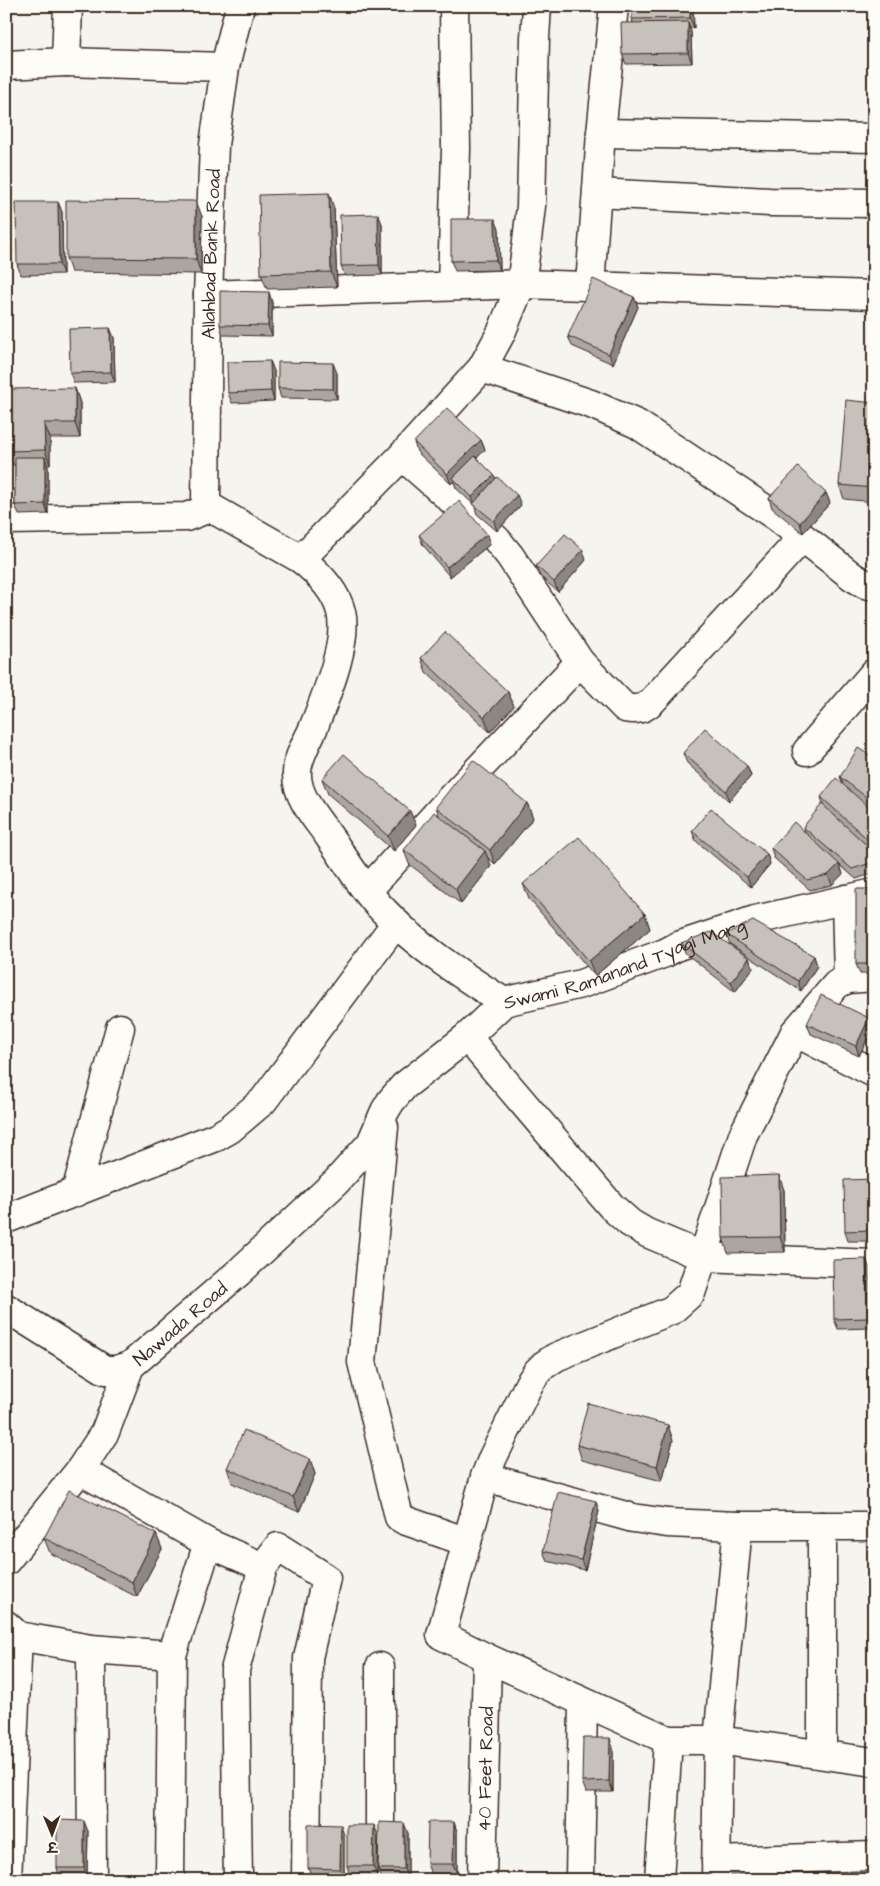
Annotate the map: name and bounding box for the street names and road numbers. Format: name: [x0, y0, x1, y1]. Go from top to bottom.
street label: Allahbad Bank Road: [196, 168, 228, 339]
street label: Swami Ramanand Tyagi Marg: [501, 912, 750, 1017]
street label: Nawada Road: [127, 1276, 234, 1373]
street label: 40 Feet Road: [471, 1706, 501, 1832]

